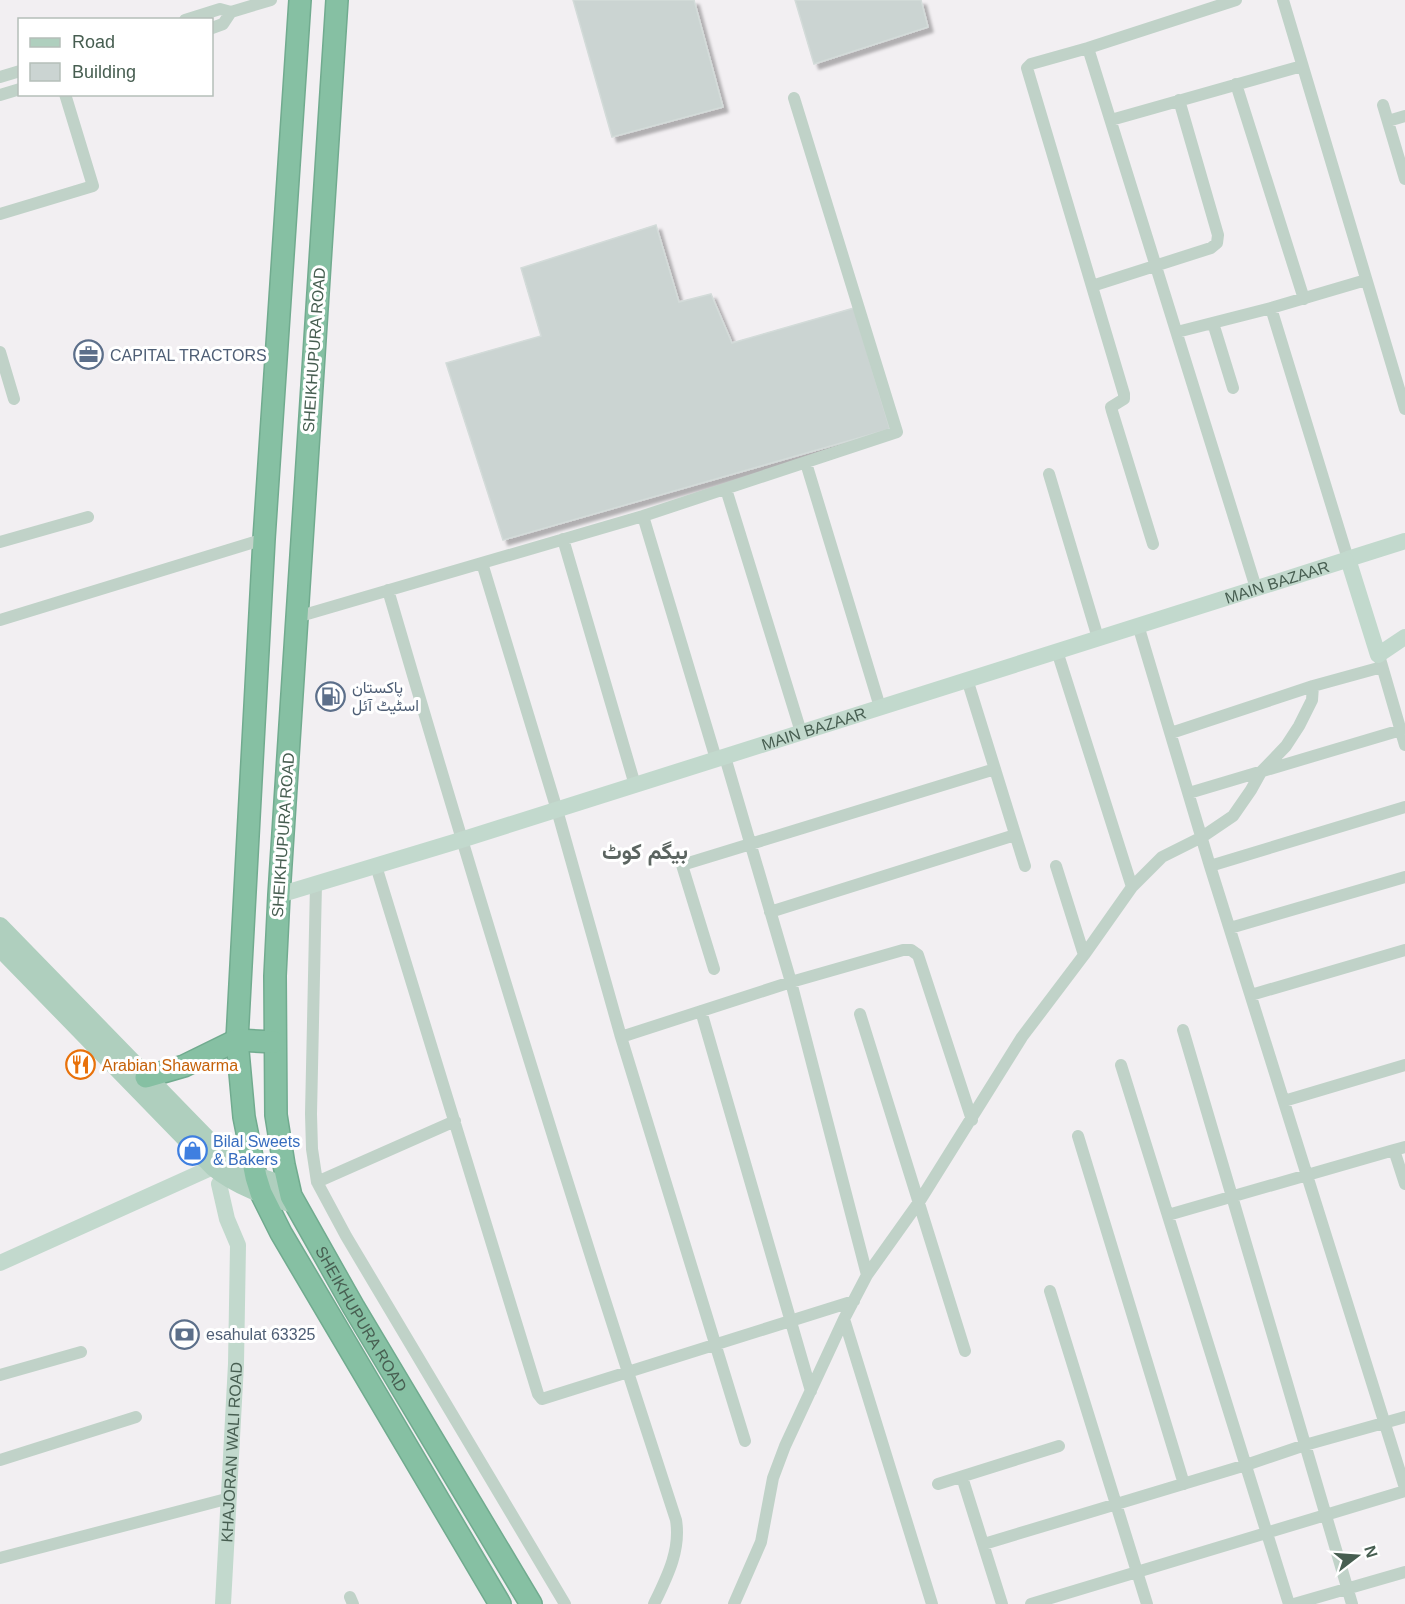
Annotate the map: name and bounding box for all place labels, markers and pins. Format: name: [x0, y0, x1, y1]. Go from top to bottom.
office icon: CAPITAL TRACTORS: [73, 339, 105, 371]
place label: CAPITAL TRACTORS: [110, 347, 267, 364]
place label: پاکستان اسٹیٹ آئل: [352, 679, 419, 716]
fuel station icon: پاکستان اسٹیٹ آئل: [315, 680, 347, 712]
restaurant icon: Arabian Shawarma: [65, 1049, 97, 1081]
place label: Arabian Shawarma: [102, 1057, 238, 1074]
place label: Bilal Sweets & Bakers: [213, 1133, 300, 1168]
shop icon: Bilal Sweets & Bakers: [176, 1134, 208, 1166]
bank icon: esahulat 63325: [169, 1318, 201, 1350]
place label: esahulat 63325: [206, 1326, 316, 1343]

